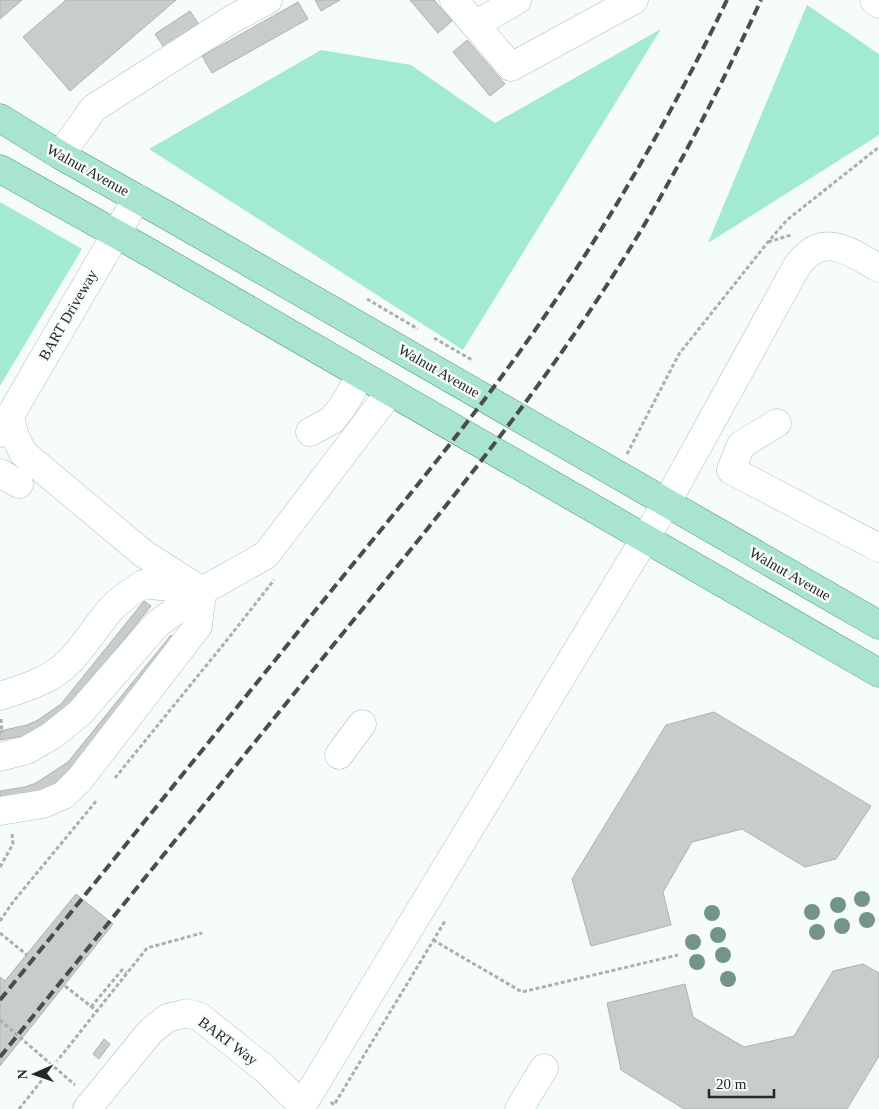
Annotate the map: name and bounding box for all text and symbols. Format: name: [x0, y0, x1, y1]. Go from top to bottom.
street label: Walnut Avenue: [44, 141, 132, 199]
street label: BART Driveway: [36, 267, 101, 363]
street label: Walnut Avenue: [395, 341, 483, 401]
street label: Walnut Avenue: [746, 544, 834, 604]
street label: BART Way: [195, 1014, 261, 1069]
north arrow: [10, 1049, 60, 1099]
scale bar: [709, 1066, 774, 1098]
text: N: [15, 1069, 30, 1080]
text: 20 m: [716, 1076, 747, 1092]

